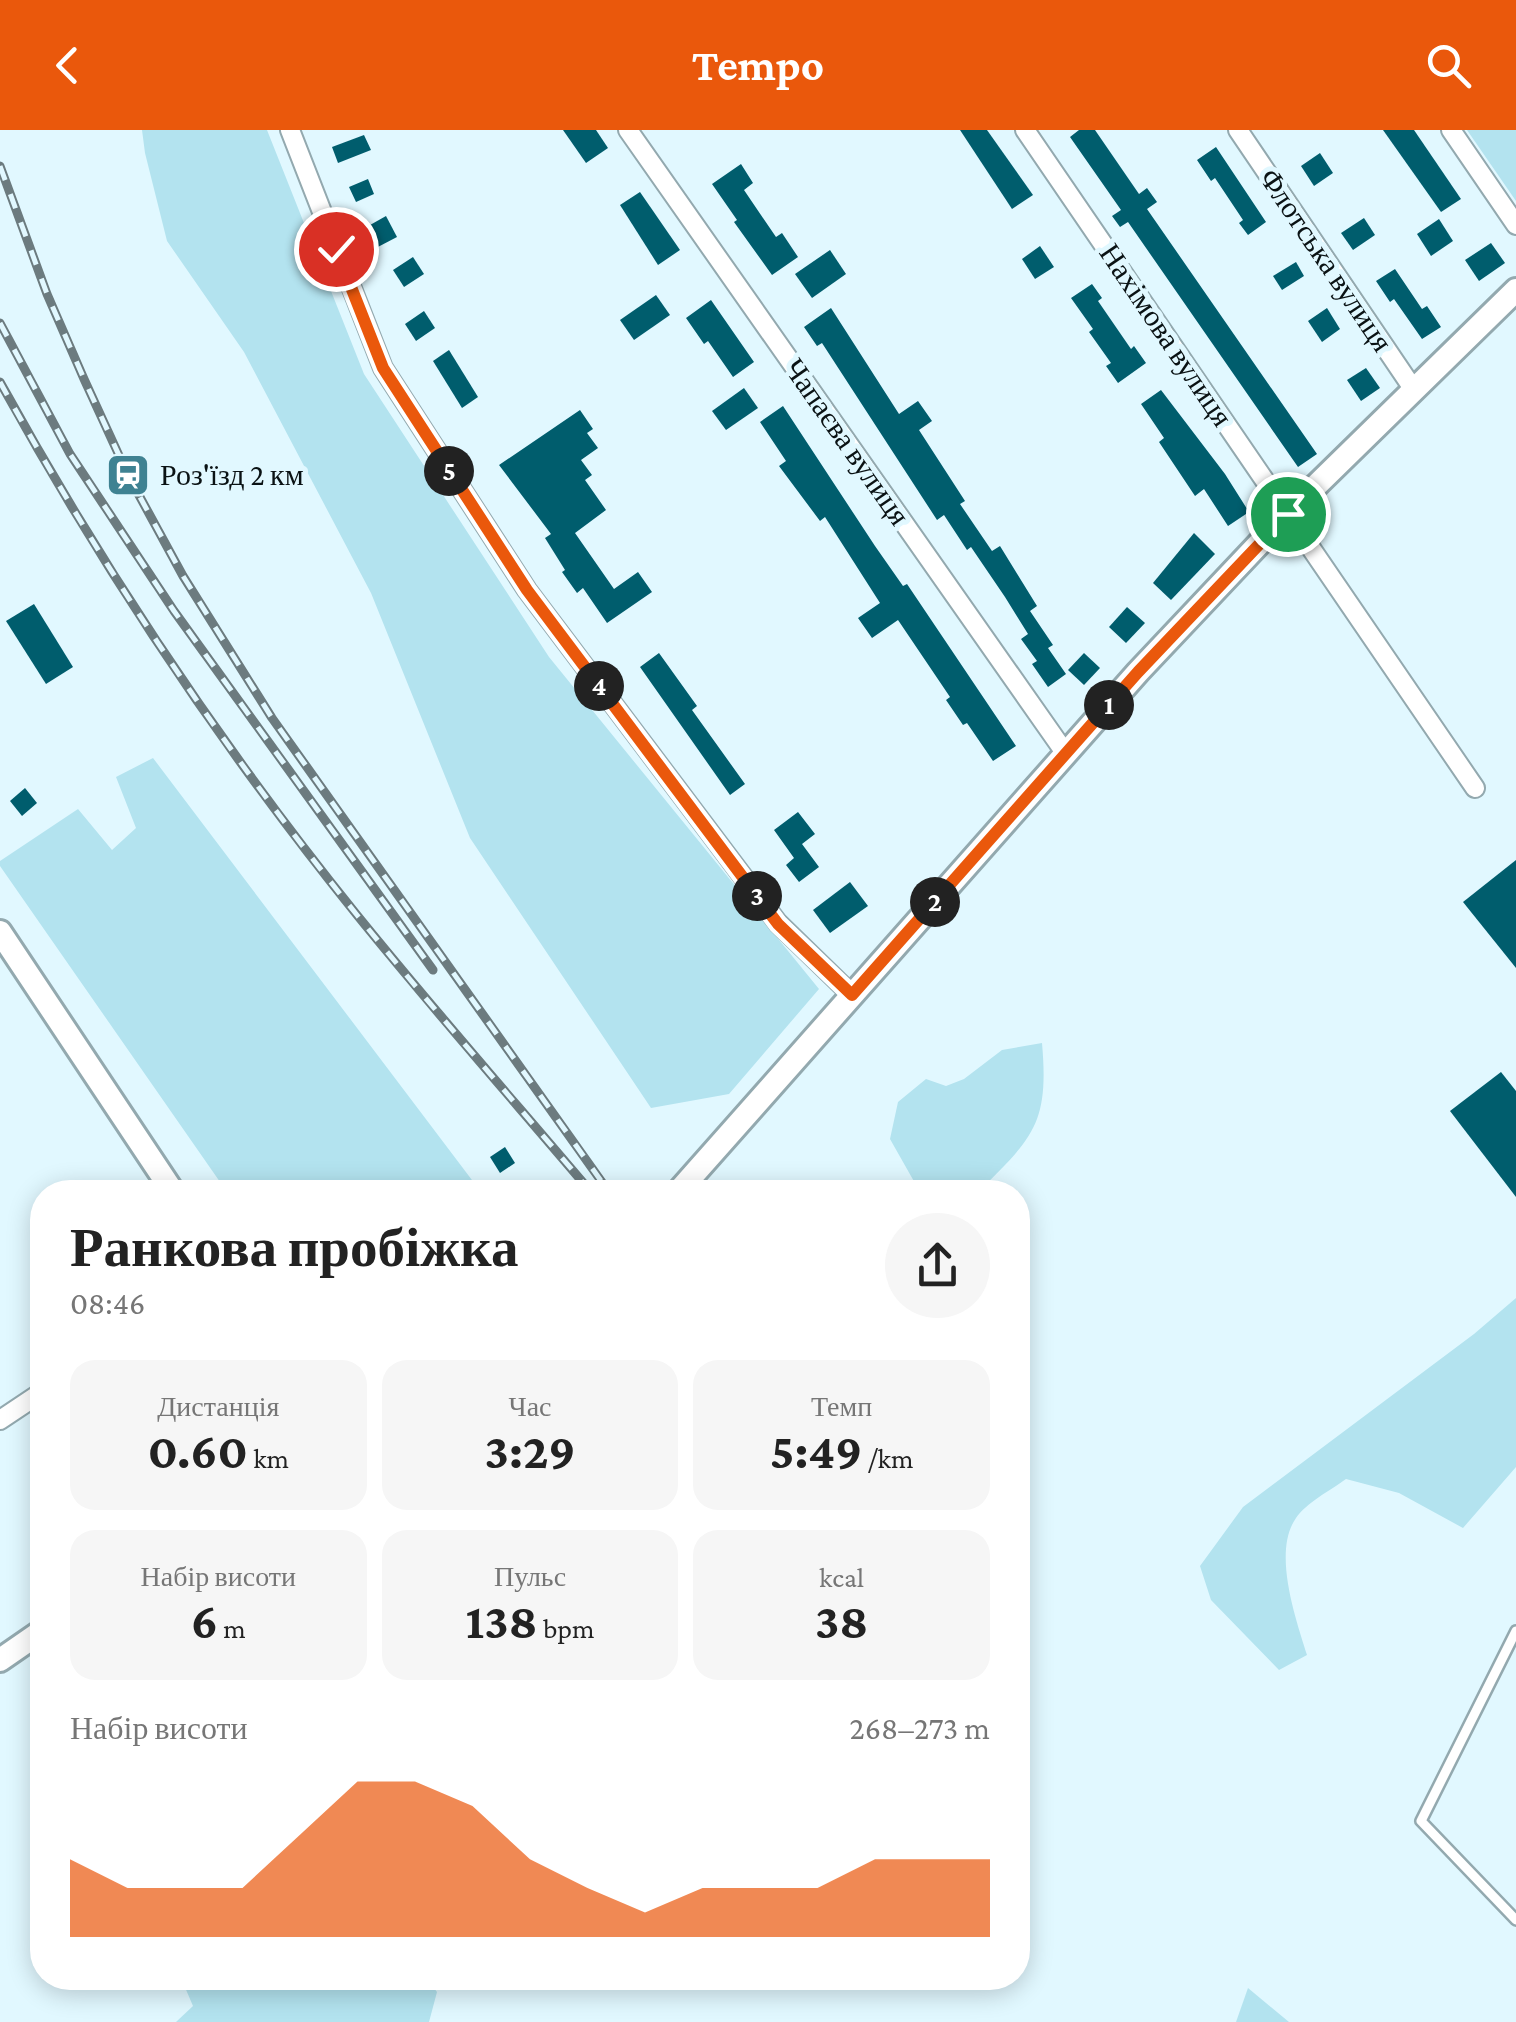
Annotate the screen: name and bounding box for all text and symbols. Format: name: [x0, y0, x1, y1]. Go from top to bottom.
icon: back: [40, 38, 95, 93]
icon: search: [1421, 38, 1476, 93]
text: Tempo: [692, 40, 824, 90]
street label: Флотська вулиця: [1253, 162, 1400, 357]
pin: [294, 207, 379, 292]
icon: check: [309, 222, 364, 277]
street label: Нахімова вулиця: [1093, 237, 1240, 432]
street label: Чапаєва вулиця: [778, 352, 917, 531]
pin: 5: [424, 446, 474, 496]
station icon: Роз'їзд 2 км: [105, 452, 151, 498]
text: 5: [442, 455, 456, 486]
place label: Роз'їзд 2 км: [160, 458, 304, 491]
pin: [1246, 472, 1331, 557]
icon: arrive: [1261, 487, 1316, 542]
pin: 4: [574, 661, 624, 711]
text: 4: [591, 670, 607, 701]
pin: 1: [1084, 680, 1134, 730]
text: 1: [1104, 689, 1114, 720]
pin: 3: [732, 871, 782, 921]
pin: 2: [910, 877, 960, 927]
text: 3: [750, 880, 764, 911]
text: 2: [928, 886, 942, 917]
button: share: [885, 1213, 990, 1318]
text: Ранкова пробіжка: [70, 1217, 518, 1278]
text: 08:46: [70, 1285, 145, 1321]
text: Дистанція: [157, 1391, 279, 1422]
text: Час: [508, 1391, 552, 1422]
text: Темп: [811, 1391, 872, 1422]
text: 0.60: [148, 1423, 248, 1479]
text: 3:29: [485, 1423, 575, 1479]
text: 5:49: [770, 1423, 862, 1479]
text: km: [248, 1443, 289, 1474]
text: /km: [862, 1443, 913, 1474]
text: Набір висоти: [141, 1561, 296, 1592]
text: Пульс: [494, 1561, 566, 1592]
text: kcal: [819, 1562, 864, 1593]
text: 6: [191, 1593, 218, 1649]
text: 138: [465, 1593, 538, 1649]
text: 38: [815, 1593, 868, 1649]
text: m: [218, 1613, 246, 1644]
text: bpm: [538, 1613, 595, 1644]
text: Набір висоти: [70, 1710, 248, 1746]
text: 268–273 m: [850, 1710, 990, 1746]

